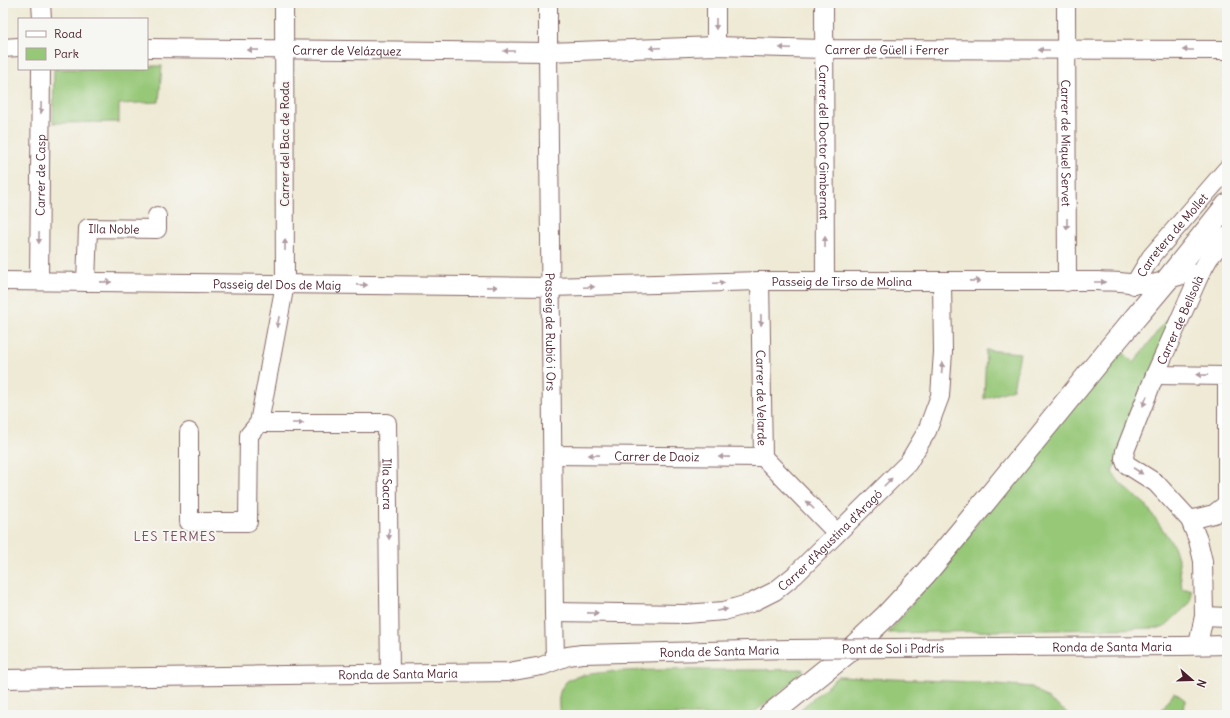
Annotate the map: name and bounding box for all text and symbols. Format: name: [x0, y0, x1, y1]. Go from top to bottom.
legend: [18, 18, 148, 70]
one-way arrow: [713, 18, 719, 31]
text: Road: [54, 26, 82, 41]
street label: Carrer de Velázquez: [292, 42, 402, 58]
street label: Carrer de Güell i Ferrer: [825, 42, 949, 57]
one-way arrow: [648, 45, 661, 51]
one-way arrow: [778, 45, 791, 51]
text: Park: [54, 46, 79, 61]
one-way arrow: [246, 47, 259, 53]
one-way arrow: [1037, 47, 1050, 53]
one-way arrow: [1181, 47, 1194, 53]
one-way arrow: [502, 48, 515, 54]
street label: Carrer del Doctor Gimbernat: [817, 64, 832, 220]
street label: Carrer de Miquel Servet: [1059, 79, 1074, 207]
street label: Carrer del Bac de Roda: [277, 81, 292, 207]
one-way arrow: [38, 102, 44, 115]
street label: Carrer de Casp: [32, 134, 48, 216]
street label: Carretera de Mollet: [1133, 190, 1210, 280]
one-way arrow: [1064, 218, 1070, 231]
street label: Illa Noble: [88, 221, 140, 236]
one-way arrow: [36, 232, 42, 245]
one-way arrow: [822, 235, 828, 248]
one-way arrow: [282, 238, 288, 251]
street label: Passeig de Rubió i Ors: [543, 273, 559, 391]
street label: Carrer de Bellsolà: [1153, 273, 1206, 367]
street label: Passeig de Tirso de Molina: [772, 274, 912, 289]
street label: Passeig del Dos de Maig: [213, 276, 341, 292]
one-way arrow: [969, 278, 982, 284]
one-way arrow: [100, 279, 113, 285]
one-way arrow: [713, 279, 725, 286]
one-way arrow: [1094, 279, 1107, 285]
one-way arrow: [356, 282, 369, 288]
one-way arrow: [486, 284, 499, 290]
one-way arrow: [583, 284, 596, 290]
one-way arrow: [758, 314, 764, 327]
one-way arrow: [275, 316, 281, 329]
street label: Carrer de Velarde: [754, 350, 770, 446]
one-way arrow: [939, 362, 946, 374]
one-way arrow: [1196, 372, 1208, 379]
one-way arrow: [1141, 395, 1147, 407]
one-way arrow: [292, 420, 305, 426]
street label: Carrer de Daoiz: [614, 448, 700, 464]
one-way arrow: [587, 452, 600, 458]
one-way arrow: [718, 453, 730, 460]
street label: Illa Sacra: [380, 458, 396, 510]
one-way arrow: [1133, 467, 1143, 475]
one-way arrow: [883, 477, 893, 487]
street label: Carrer d'Agustina d'Aragó: [774, 486, 885, 594]
one-way arrow: [805, 500, 815, 510]
district label: LES TERMES: [134, 528, 217, 545]
one-way arrow: [385, 528, 392, 540]
one-way arrow: [716, 607, 728, 613]
one-way arrow: [587, 609, 599, 616]
street label: Ronda de Santa Maria: [1052, 639, 1172, 654]
street label: Pont de Sol i Padrís: [842, 640, 944, 656]
street label: Ronda de Santa Maria: [659, 642, 779, 660]
north arrow: [1172, 660, 1212, 700]
street label: Ronda de Santa Maria: [338, 665, 458, 682]
text: N: [1194, 677, 1209, 689]

